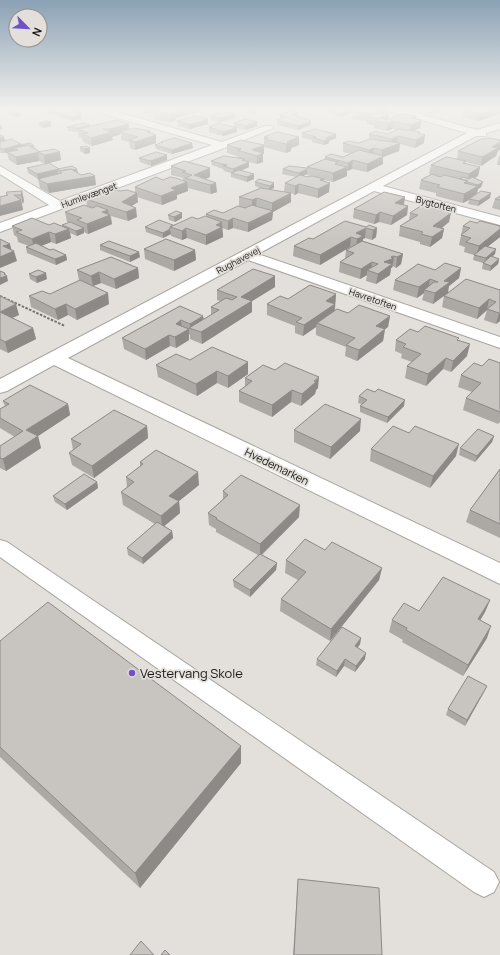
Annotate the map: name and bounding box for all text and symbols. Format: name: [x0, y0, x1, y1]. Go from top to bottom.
north arrow: [8, 8, 48, 48]
text: N: [29, 26, 46, 39]
street label: Humlevænget: [59, 179, 119, 211]
street label: Bygtoften: [414, 192, 458, 216]
street label: Rughavevej: [214, 243, 262, 277]
street label: Havretoften: [347, 285, 399, 313]
street label: Hvedemarken: [242, 444, 312, 488]
place label: Vestervang Skole: [140, 664, 243, 682]
marker: Vestervang Skole: [127, 668, 137, 678]

